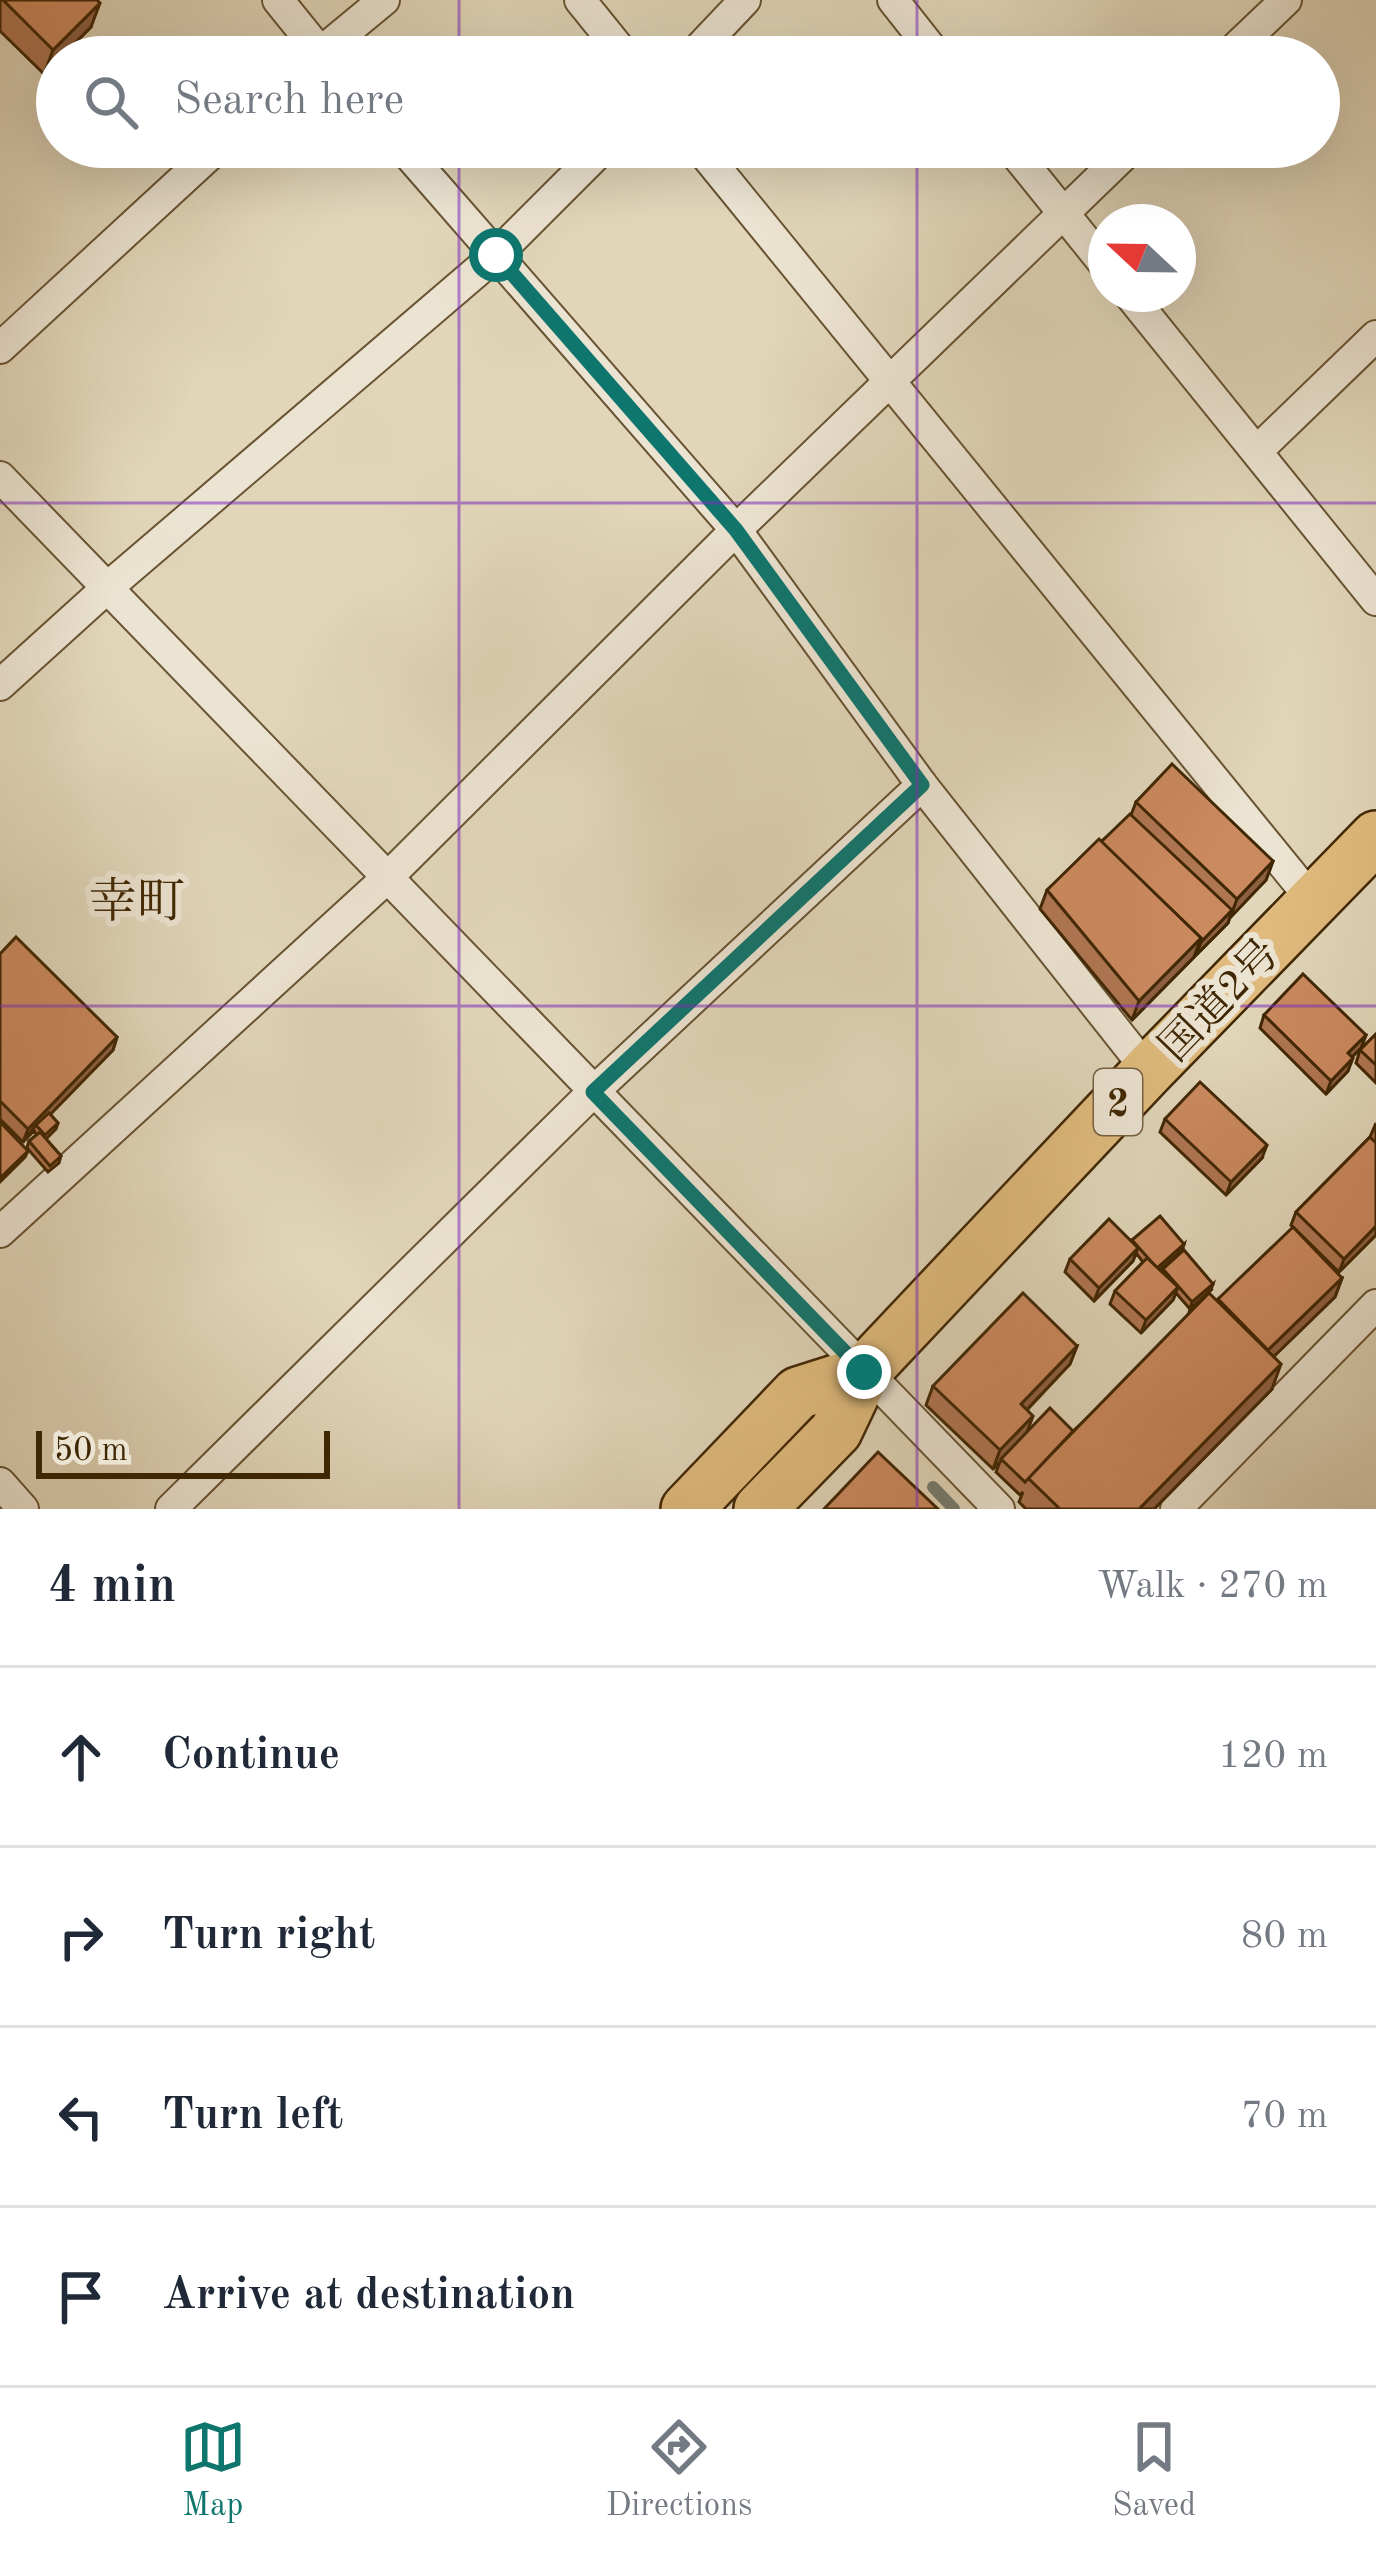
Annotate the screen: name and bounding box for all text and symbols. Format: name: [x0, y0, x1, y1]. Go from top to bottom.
search box: [36, 36, 1340, 168]
icon: search: [78, 69, 144, 135]
text: Search here: [174, 79, 404, 124]
north arrow: [1088, 204, 1196, 312]
route start: [469, 228, 523, 282]
district label: 幸町: [89, 876, 185, 928]
street label: 国道2号: [1151, 930, 1288, 1070]
road number: 2: [1094, 1069, 1142, 1135]
route end: [837, 1345, 891, 1399]
scale bar: [36, 1425, 330, 1478]
text: 50 m: [54, 1435, 128, 1468]
text: 4 min: [48, 1562, 176, 1613]
text: Walk · 270 m: [1097, 1567, 1328, 1606]
icon: ahead: [48, 1724, 114, 1790]
text: Continue: [162, 1734, 340, 1779]
text: 120 m: [1218, 1737, 1328, 1776]
icon: right: [48, 1904, 114, 1970]
text: Turn right: [162, 1914, 375, 1959]
text: 80 m: [1241, 1917, 1328, 1956]
icon: left: [48, 2084, 114, 2150]
text: Turn left: [162, 2094, 343, 2139]
text: 70 m: [1241, 2097, 1328, 2136]
icon: arrive: [48, 2264, 114, 2330]
text: Arrive at destination: [162, 2274, 575, 2319]
tab: Map: [180, 2414, 246, 2527]
tab: Directions: [606, 2414, 752, 2527]
tab: Saved: [1112, 2414, 1196, 2527]

